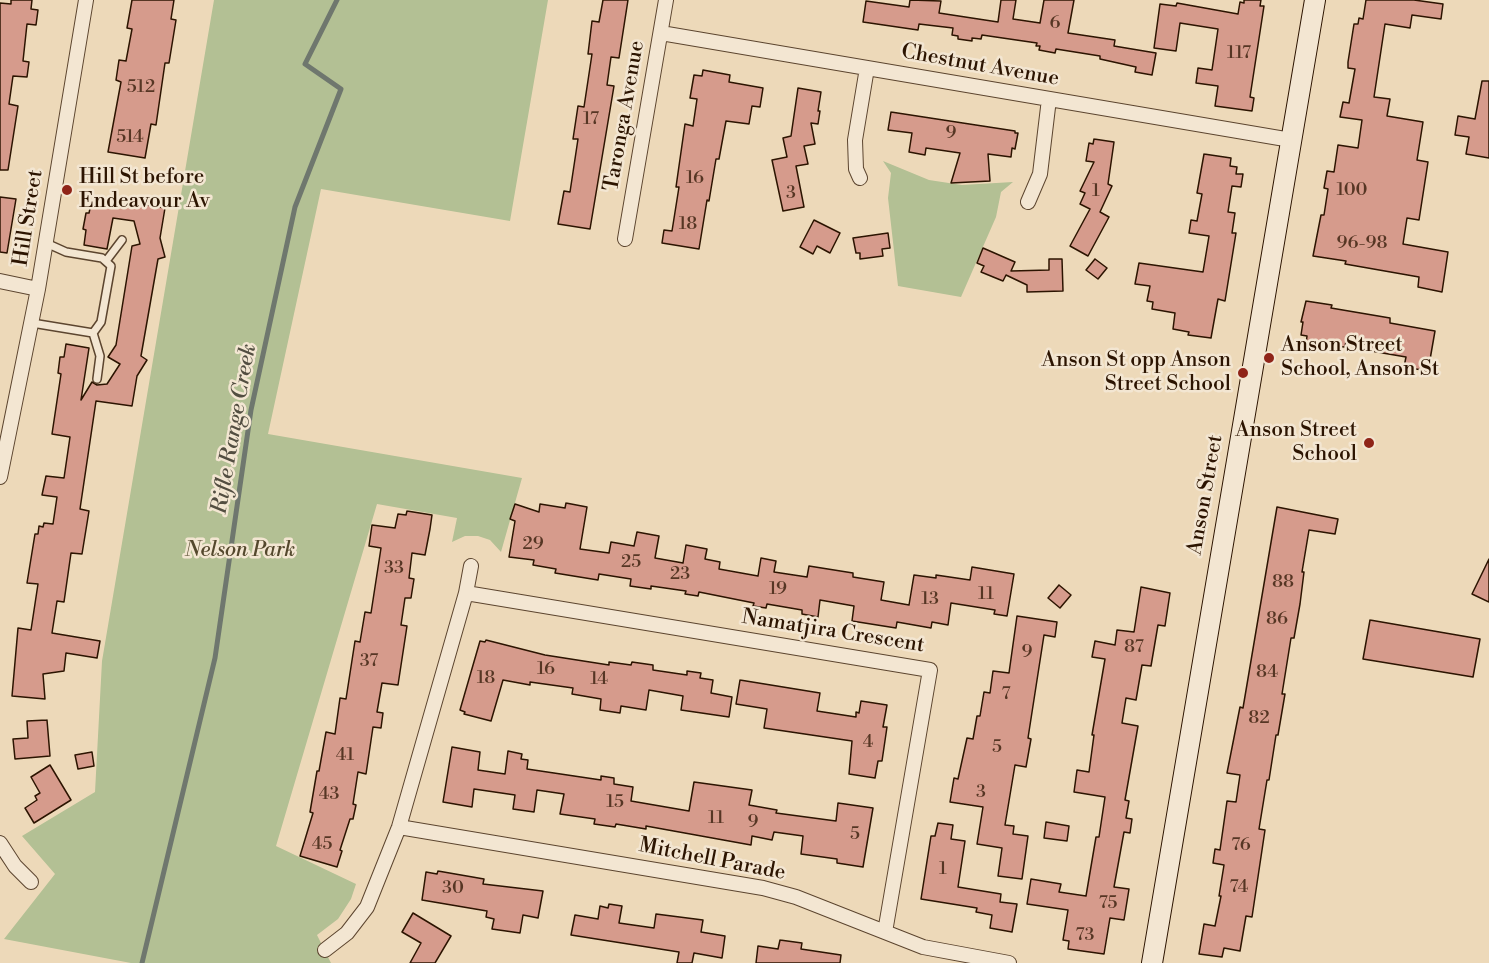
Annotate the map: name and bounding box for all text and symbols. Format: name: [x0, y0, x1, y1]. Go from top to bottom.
house number: 6: [1050, 13, 1060, 35]
street label: Taronga Avenue: [599, 39, 651, 193]
street label: Chestnut Avenue: [899, 40, 1061, 92]
house number: 117: [1227, 43, 1251, 65]
house number: 512: [127, 77, 155, 99]
house number: 17: [583, 109, 599, 131]
house number: 9: [946, 123, 956, 145]
house number: 514: [116, 127, 144, 149]
place label: Hill St before Endeavour Av: [79, 165, 210, 215]
street label: Hill Street: [9, 168, 49, 268]
house number: 16: [686, 168, 704, 190]
house number: 100: [1336, 180, 1368, 202]
house number: 1: [1092, 181, 1100, 203]
marker: Hill St before Endeavour Av: [60, 183, 74, 197]
house number: 3: [786, 183, 796, 205]
house number: 18: [679, 214, 697, 236]
house number: 96-98: [1337, 233, 1387, 255]
place label: Anson Street School, Anson St: [1281, 333, 1439, 383]
water label: Rifle Range Creek: [207, 342, 263, 516]
place label: Anson St opp Anson Street School: [1042, 348, 1231, 398]
marker: Anson Street School, Anson St: [1262, 351, 1276, 365]
marker: Anson St opp Anson Street School: [1236, 366, 1250, 380]
place label: Anson Street School: [1235, 418, 1357, 468]
street label: Anson Street: [1183, 433, 1229, 557]
marker: Anson Street School: [1362, 436, 1376, 450]
house number: 29: [522, 534, 544, 556]
park label: Nelson Park: [185, 538, 295, 564]
house number: 25: [621, 552, 641, 574]
house number: 33: [384, 558, 404, 580]
house number: 23: [670, 564, 690, 586]
house number: 88: [1272, 572, 1294, 594]
house number: 19: [769, 579, 787, 601]
house number: 11: [978, 584, 994, 606]
house number: 13: [921, 589, 939, 611]
street label: Namatjira Crescent: [740, 605, 926, 659]
house number: 86: [1266, 609, 1288, 631]
house number: 87: [1124, 637, 1144, 659]
house number: 9: [1022, 642, 1032, 664]
house number: 37: [360, 651, 378, 673]
house number: 16: [537, 659, 555, 681]
house number: 84: [1256, 662, 1278, 684]
house number: 18: [477, 668, 495, 690]
house number: 14: [590, 669, 608, 691]
house number: 7: [1001, 684, 1011, 706]
house number: 82: [1248, 708, 1270, 730]
house number: 4: [863, 732, 873, 754]
house number: 5: [992, 737, 1002, 759]
house number: 41: [336, 745, 354, 767]
house number: 3: [976, 782, 986, 804]
house number: 43: [319, 784, 339, 806]
house number: 15: [606, 792, 624, 814]
house number: 11: [708, 808, 724, 830]
house number: 9: [748, 812, 758, 834]
house number: 5: [850, 824, 860, 846]
street label: Mitchell Parade: [637, 833, 787, 887]
house number: 45: [312, 834, 332, 856]
house number: 76: [1231, 835, 1251, 857]
house number: 1: [939, 859, 947, 881]
house number: 74: [1230, 877, 1248, 899]
house number: 30: [442, 878, 464, 900]
house number: 75: [1099, 893, 1117, 915]
house number: 73: [1076, 925, 1094, 947]

